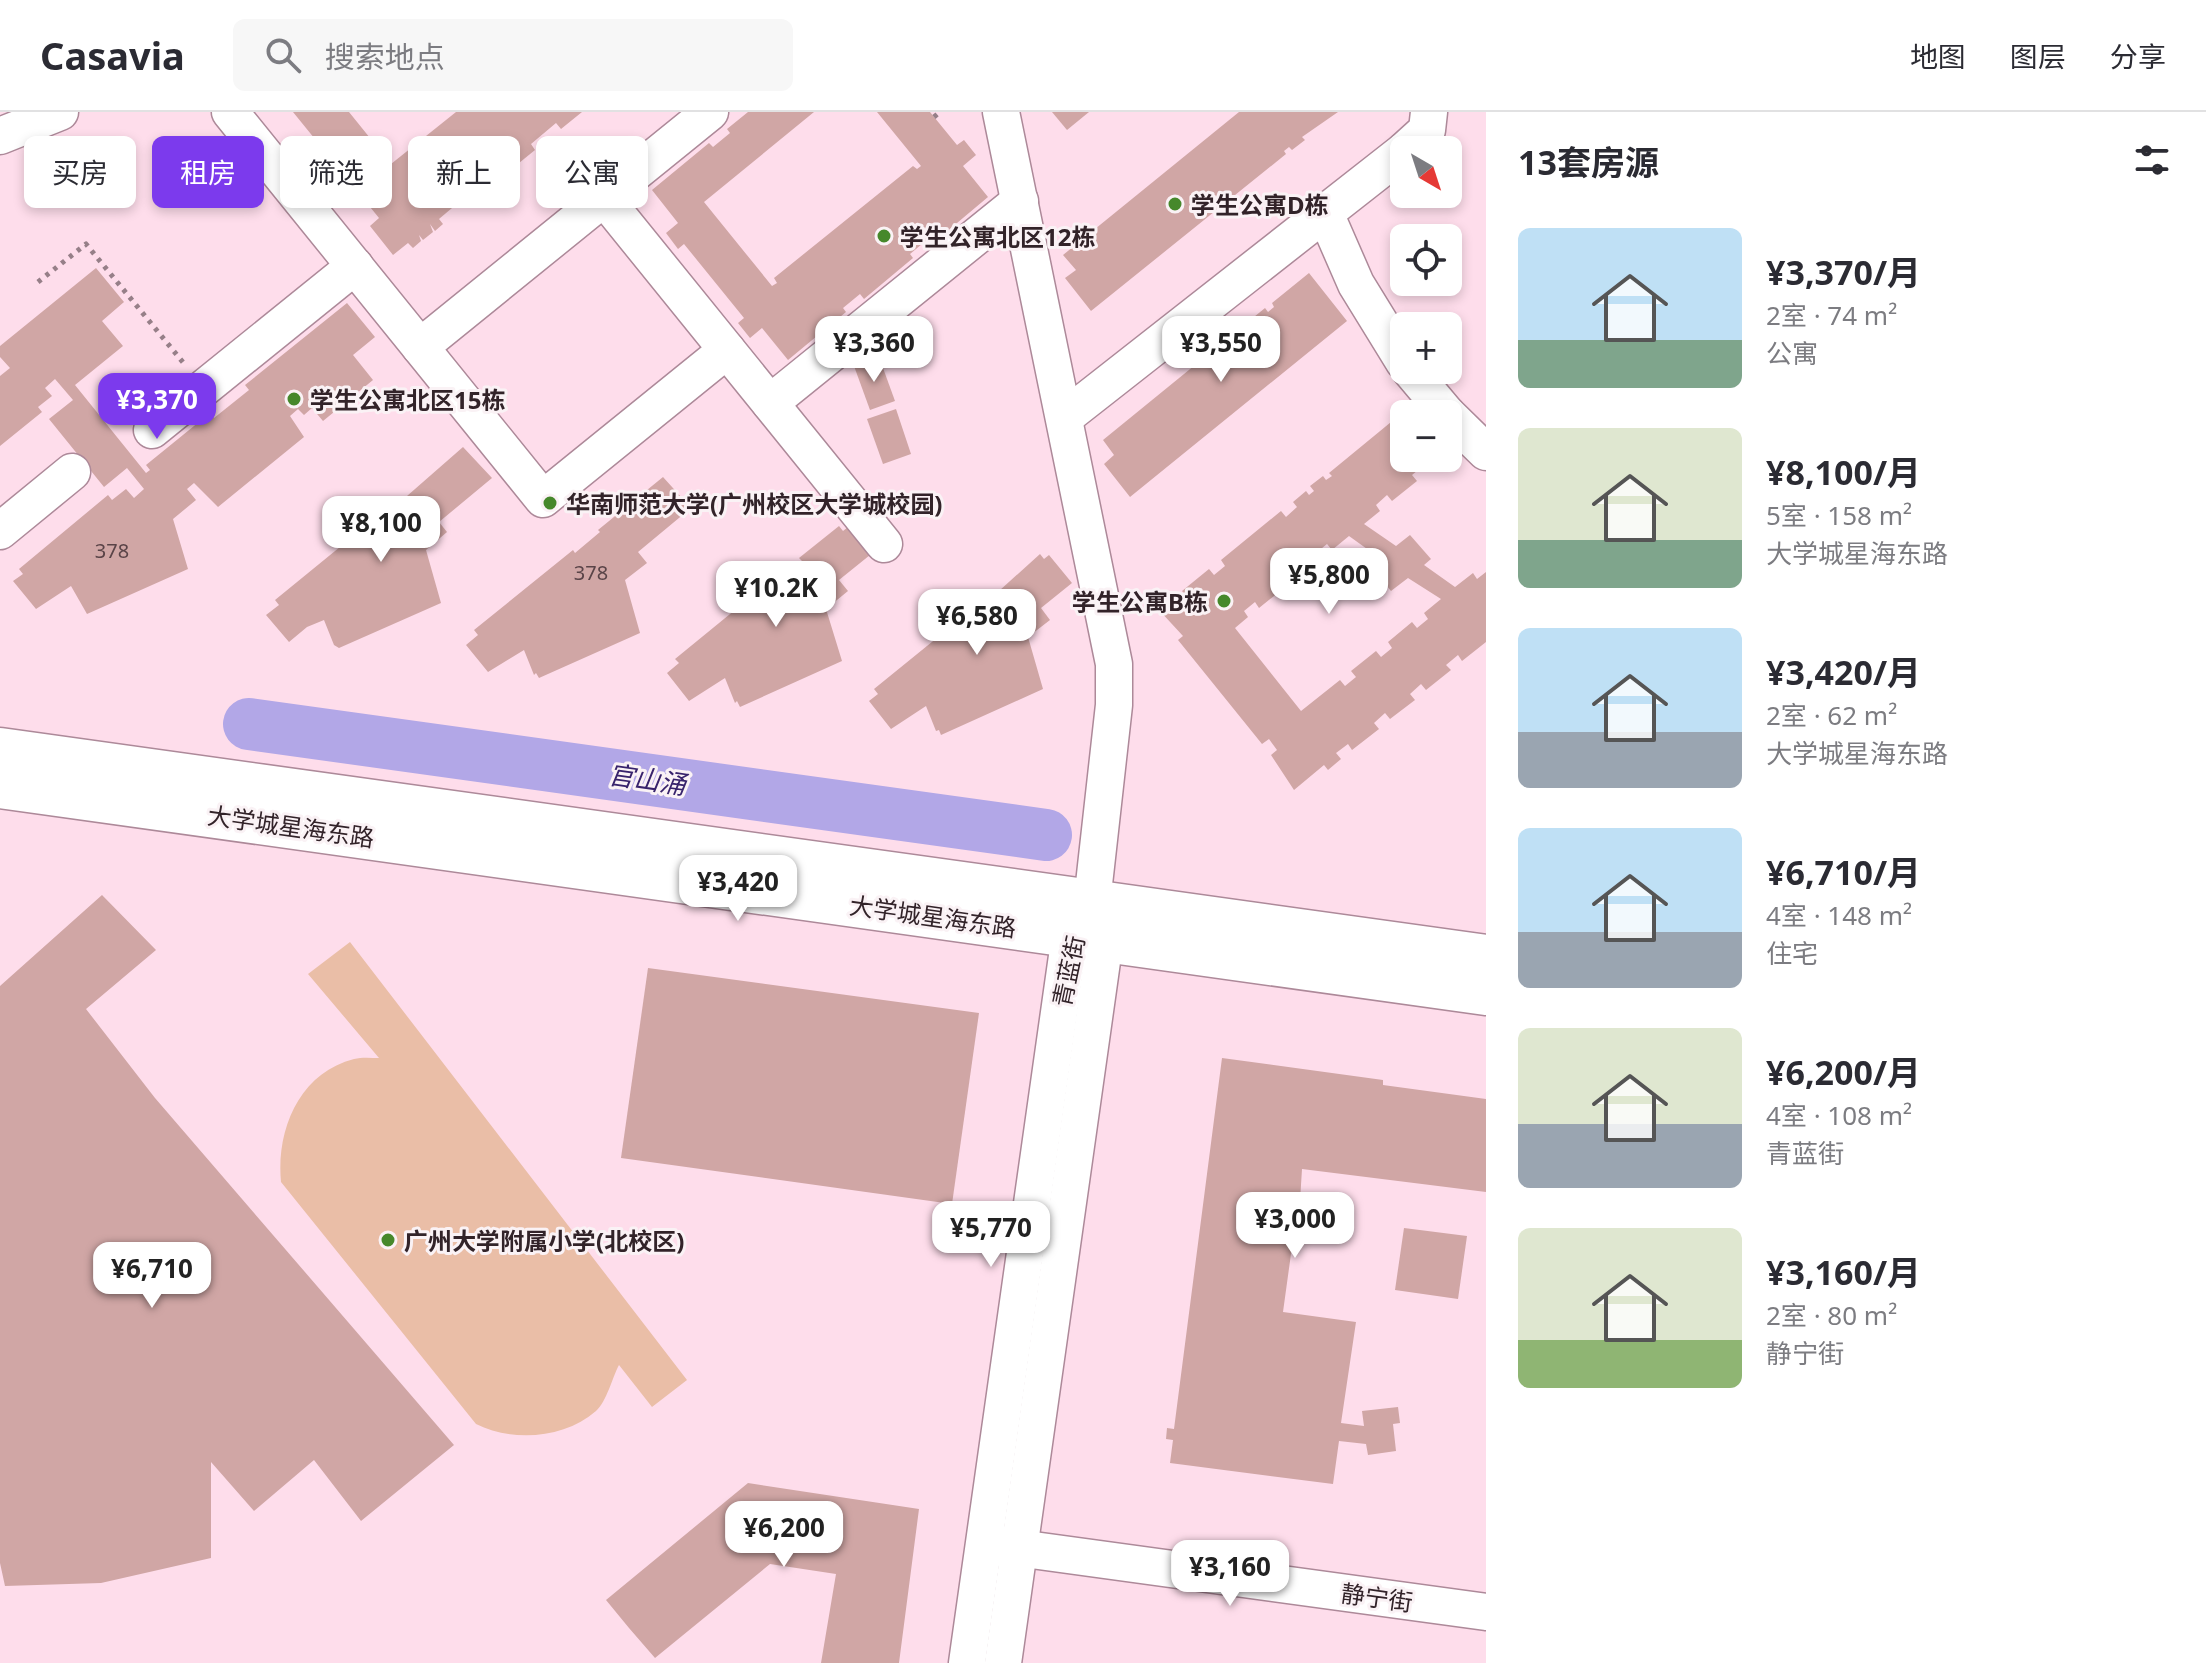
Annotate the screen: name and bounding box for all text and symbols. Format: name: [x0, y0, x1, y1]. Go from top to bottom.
search box: [233, 19, 793, 91]
text: Casavia: [40, 29, 185, 81]
icon: search: [261, 33, 305, 77]
text: 搜索地点: [325, 36, 445, 77]
text: 地图: [1910, 37, 1966, 75]
text: 图层: [2010, 37, 2066, 75]
text: 分享: [2110, 37, 2166, 75]
chip: 买房: [24, 136, 136, 208]
chip: 租房: [152, 136, 264, 208]
chip: 筛选: [280, 136, 392, 208]
chip: 新上: [408, 136, 520, 208]
chip: 公寓: [536, 136, 648, 208]
north arrow: [1390, 136, 1462, 208]
map controls: [1390, 136, 1462, 472]
icon: filters: [2130, 138, 2174, 182]
text: 13套房源: [1518, 139, 1659, 185]
place label: 学生公寓D栋: [1191, 188, 1329, 221]
marker: 学生公寓D栋: [1166, 195, 1184, 213]
place label: 学生公寓北区12栋: [900, 220, 1095, 253]
button: locate: [1390, 224, 1462, 296]
marker: 学生公寓北区12栋: [875, 227, 893, 245]
text: ¥3,370/月: [1766, 249, 1921, 295]
icon: home: [1582, 260, 1678, 356]
text: 2室 · 74 m²: [1766, 297, 1897, 333]
button: +: [1390, 312, 1462, 384]
pin: ¥3,360: [809, 316, 939, 384]
pin: ¥3,550: [1156, 316, 1286, 384]
text: ¥3,360: [833, 324, 915, 360]
text: ¥3,550: [1180, 324, 1262, 360]
text: 公寓: [1766, 335, 1818, 371]
pin: ¥3,370: [92, 373, 222, 441]
text: ¥3,370: [116, 381, 198, 417]
place label: 学生公寓北区15栋: [310, 383, 505, 416]
marker: 学生公寓北区15栋: [285, 390, 303, 408]
button: −: [1390, 400, 1462, 472]
text: ¥8,100/月: [1766, 449, 1921, 495]
icon: home: [1582, 460, 1678, 556]
place label: 华南师范大学(广州校区大学城校园): [566, 487, 942, 520]
marker: 华南师范大学(广州校区大学城校园): [541, 494, 559, 512]
pin: ¥8,100: [316, 496, 446, 564]
text: 5室 · 158 m²: [1766, 497, 1912, 533]
text: ¥8,100: [340, 504, 422, 540]
text: 大学城星海东路: [1766, 535, 1948, 571]
house number: 378: [95, 537, 129, 564]
pin: ¥5,800: [1264, 548, 1394, 616]
text: ¥5,800: [1288, 556, 1370, 592]
house number: 378: [574, 559, 608, 586]
pin: ¥10.2K: [711, 561, 841, 629]
text: ¥10.2K: [734, 569, 818, 605]
place label: 学生公寓B栋: [1072, 585, 1208, 618]
pin: ¥6,580: [912, 589, 1042, 657]
marker: 学生公寓B栋: [1215, 592, 1233, 610]
text: ¥6,580: [936, 597, 1018, 633]
text: ¥3,420/月: [1766, 649, 1921, 695]
icon: home: [1582, 660, 1678, 756]
text: 2室 · 62 m²: [1766, 697, 1897, 733]
text: 大学城星海东路: [1766, 735, 1948, 771]
water label: 官山涌: [606, 756, 691, 803]
street label: 大学城星海东路: [206, 798, 376, 854]
text: ¥6,710/月: [1766, 849, 1921, 895]
pin: ¥3,420: [673, 855, 803, 923]
icon: home: [1582, 860, 1678, 956]
text: ¥3,420: [697, 863, 779, 899]
street label: 大学城星海东路: [848, 888, 1018, 944]
text: 4室 · 148 m²: [1766, 897, 1912, 933]
street label: 青蓝街: [1044, 932, 1092, 1010]
text: 住宅: [1766, 935, 1818, 971]
text: ¥6,200/月: [1766, 1049, 1921, 1095]
icon: home: [1582, 1060, 1678, 1156]
text: 4室 · 108 m²: [1766, 1097, 1912, 1133]
text: 青蓝街: [1766, 1135, 1844, 1171]
pin: ¥3,000: [1230, 1192, 1360, 1260]
text: ¥3,000: [1254, 1200, 1336, 1236]
pin: ¥5,770: [926, 1201, 1056, 1269]
text: ¥5,770: [950, 1209, 1032, 1245]
place label: 广州大学附属小学(北校区): [404, 1224, 684, 1257]
marker: 广州大学附属小学(北校区): [379, 1231, 397, 1249]
pin: ¥6,710: [87, 1242, 217, 1310]
text: ¥3,160/月: [1766, 1249, 1921, 1295]
text: ¥6,710: [111, 1250, 193, 1286]
icon: home: [1582, 1260, 1678, 1356]
text: 2室 · 80 m²: [1766, 1297, 1897, 1333]
text: 静宁街: [1766, 1335, 1844, 1371]
pin: ¥6,200: [719, 1501, 849, 1569]
text: ¥6,200: [743, 1509, 825, 1545]
pin: ¥3,160: [1165, 1540, 1295, 1608]
text: ¥3,160: [1189, 1548, 1271, 1584]
street label: 静宁街: [1339, 1576, 1415, 1618]

